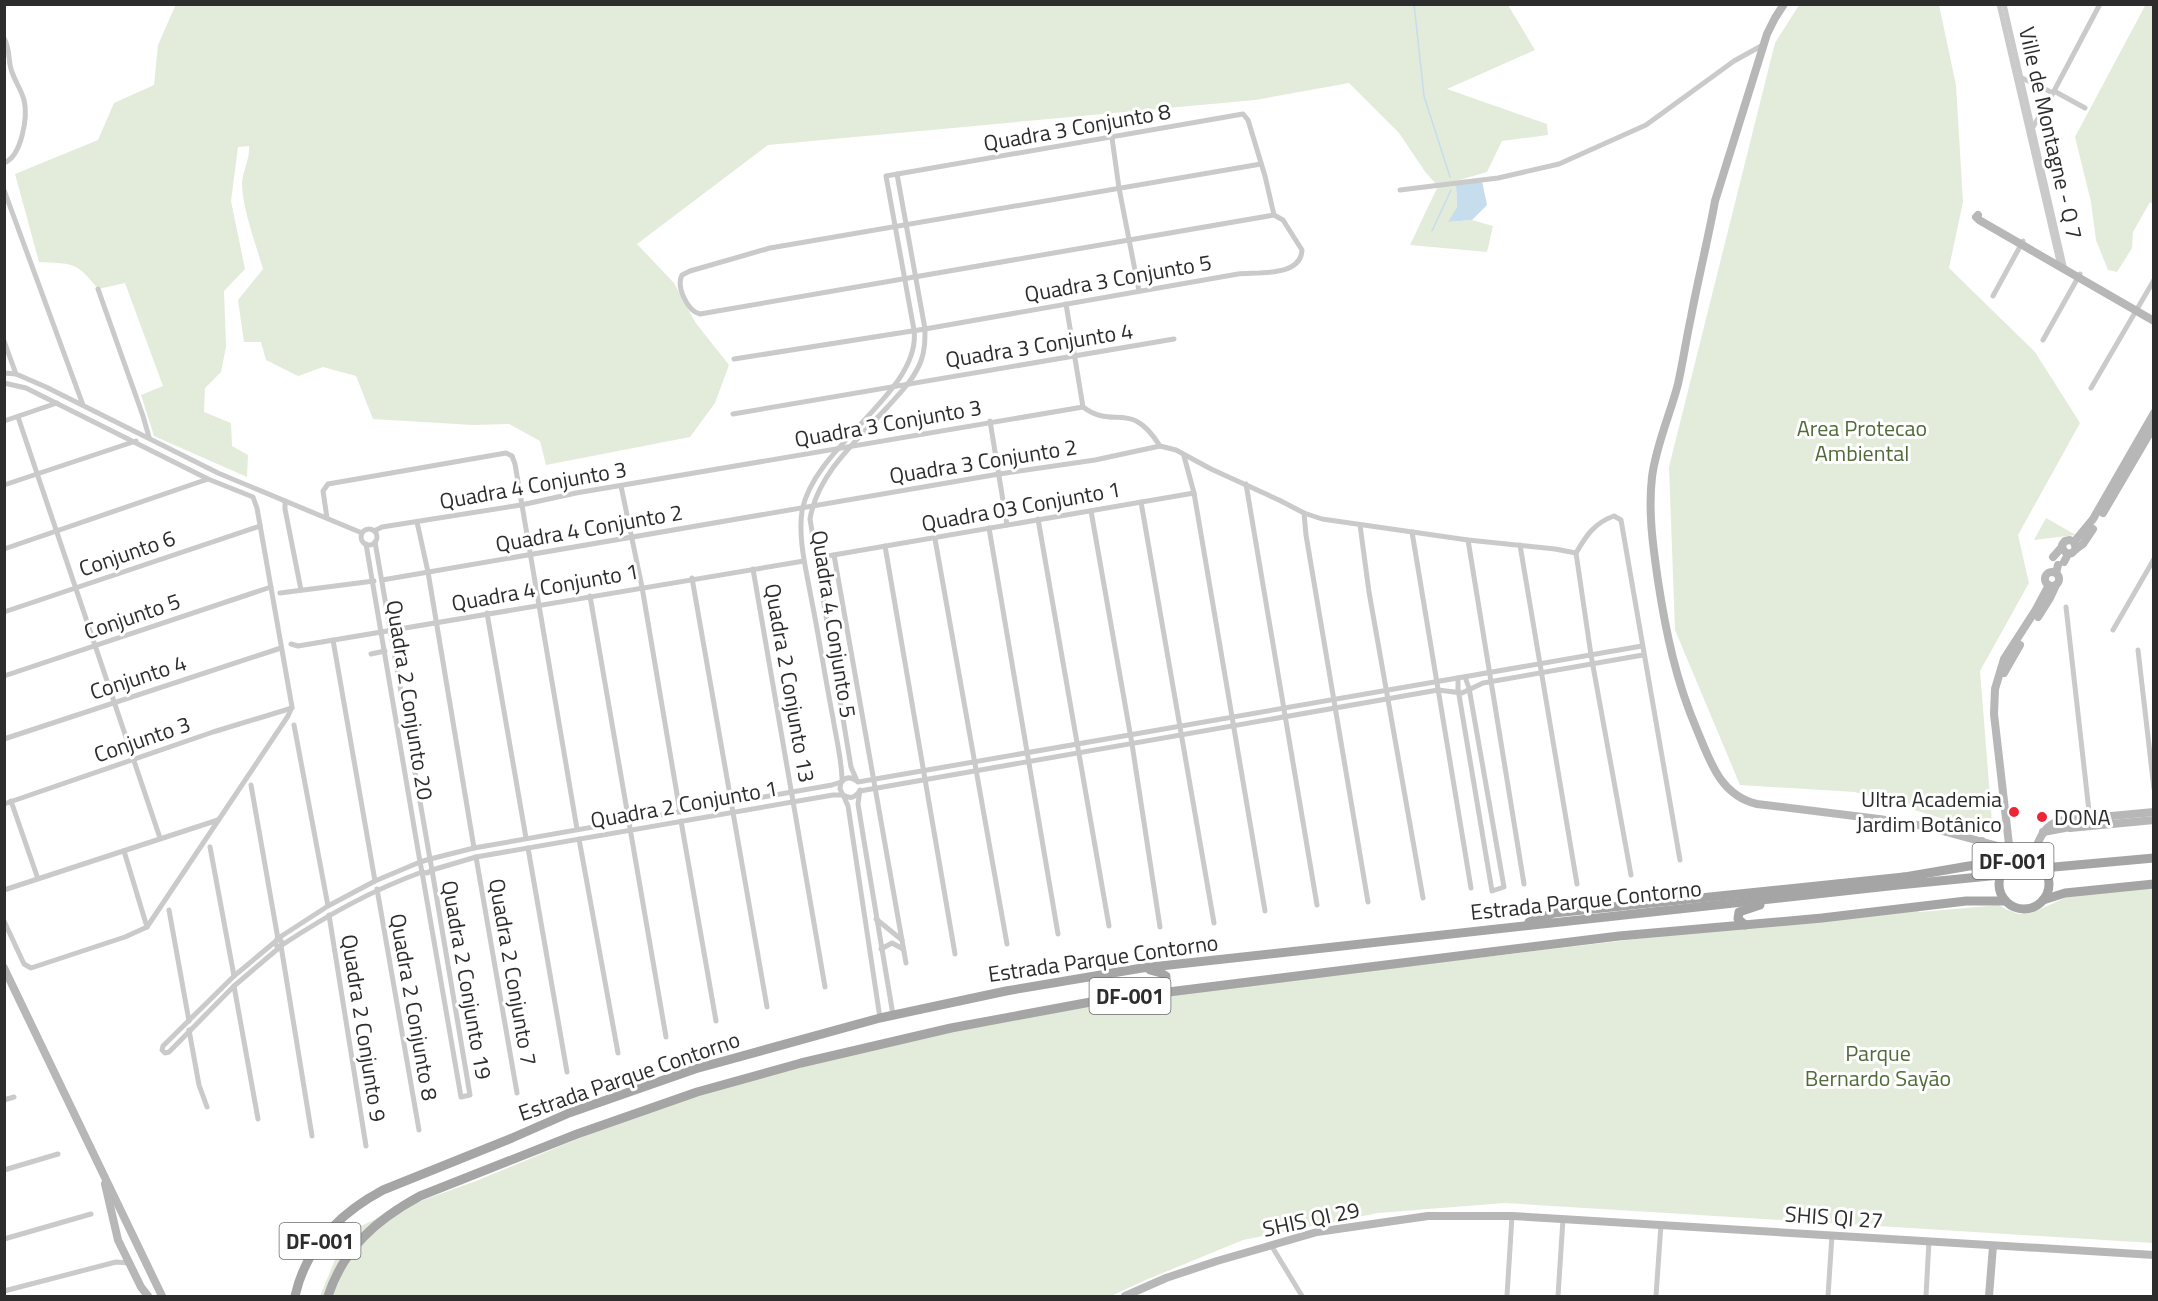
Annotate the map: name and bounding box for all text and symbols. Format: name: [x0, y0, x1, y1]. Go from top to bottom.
street label: Ville de Montagne - Q 7: [2010, 23, 2092, 243]
street label: Quadra 3 Conjunto 8: [981, 94, 1173, 160]
street label: Quadra 3 Conjunto 5: [1022, 245, 1214, 311]
street label: Quadra 3 Conjunto 4: [943, 313, 1135, 377]
street label: Quadra 3 Conjunto 3: [792, 390, 984, 456]
park label: Area Protecao Ambiental: [1797, 411, 1927, 470]
street label: Quadra 3 Conjunto 2: [887, 429, 1079, 493]
street label: Quadra 4 Conjunto 3: [437, 452, 629, 518]
street label: Quadra 03 Conjunto 1: [919, 472, 1123, 540]
street label: Quadra 4 Conjunto 2: [493, 495, 685, 561]
street label: Conjunto 6: [74, 521, 180, 585]
street label: Quadra 4 Conjunto 5: [802, 528, 866, 720]
street label: Quadra 4 Conjunto 1: [449, 554, 641, 620]
street label: Quadra 2 Conjunto 13: [756, 581, 824, 785]
street label: Conjunto 5: [79, 584, 185, 648]
street label: Quadra 2 Conjunto 20: [377, 598, 443, 802]
street label: Conjunto 4: [85, 645, 191, 709]
street label: Conjunto 3: [89, 707, 195, 771]
street label: Quadra 2 Conjunto 1: [588, 771, 780, 837]
place label: Ultra Academia Jardim Botânico: [1856, 782, 2002, 841]
place label: DONA: [2054, 800, 2111, 834]
marker: Ultra Academia Jardim Botânico: [2007, 805, 2021, 819]
marker: DONA: [2035, 810, 2049, 824]
road number: DF-001: [1972, 843, 2054, 879]
street label: Estrada Parque Contorno: [1469, 871, 1703, 929]
street label: Quadra 2 Conjunto 7: [480, 876, 546, 1068]
street label: Quadra 2 Conjunto 19: [433, 878, 501, 1082]
street label: Quadra 2 Conjunto 8: [381, 911, 447, 1103]
street label: Estrada Parque Contorno: [986, 925, 1220, 991]
street label: Quadra 2 Conjunto 9: [332, 932, 396, 1124]
road number: DF-001: [1090, 978, 1170, 1014]
street label: Estrada Parque Contorno: [514, 1022, 744, 1130]
park label: Parque Bernardo Sayão: [1805, 1036, 1951, 1095]
street label: SHIS QI 29: [1259, 1192, 1363, 1246]
street label: SHIS QI 27: [1784, 1197, 1884, 1237]
road number: DF-001: [280, 1223, 360, 1259]

